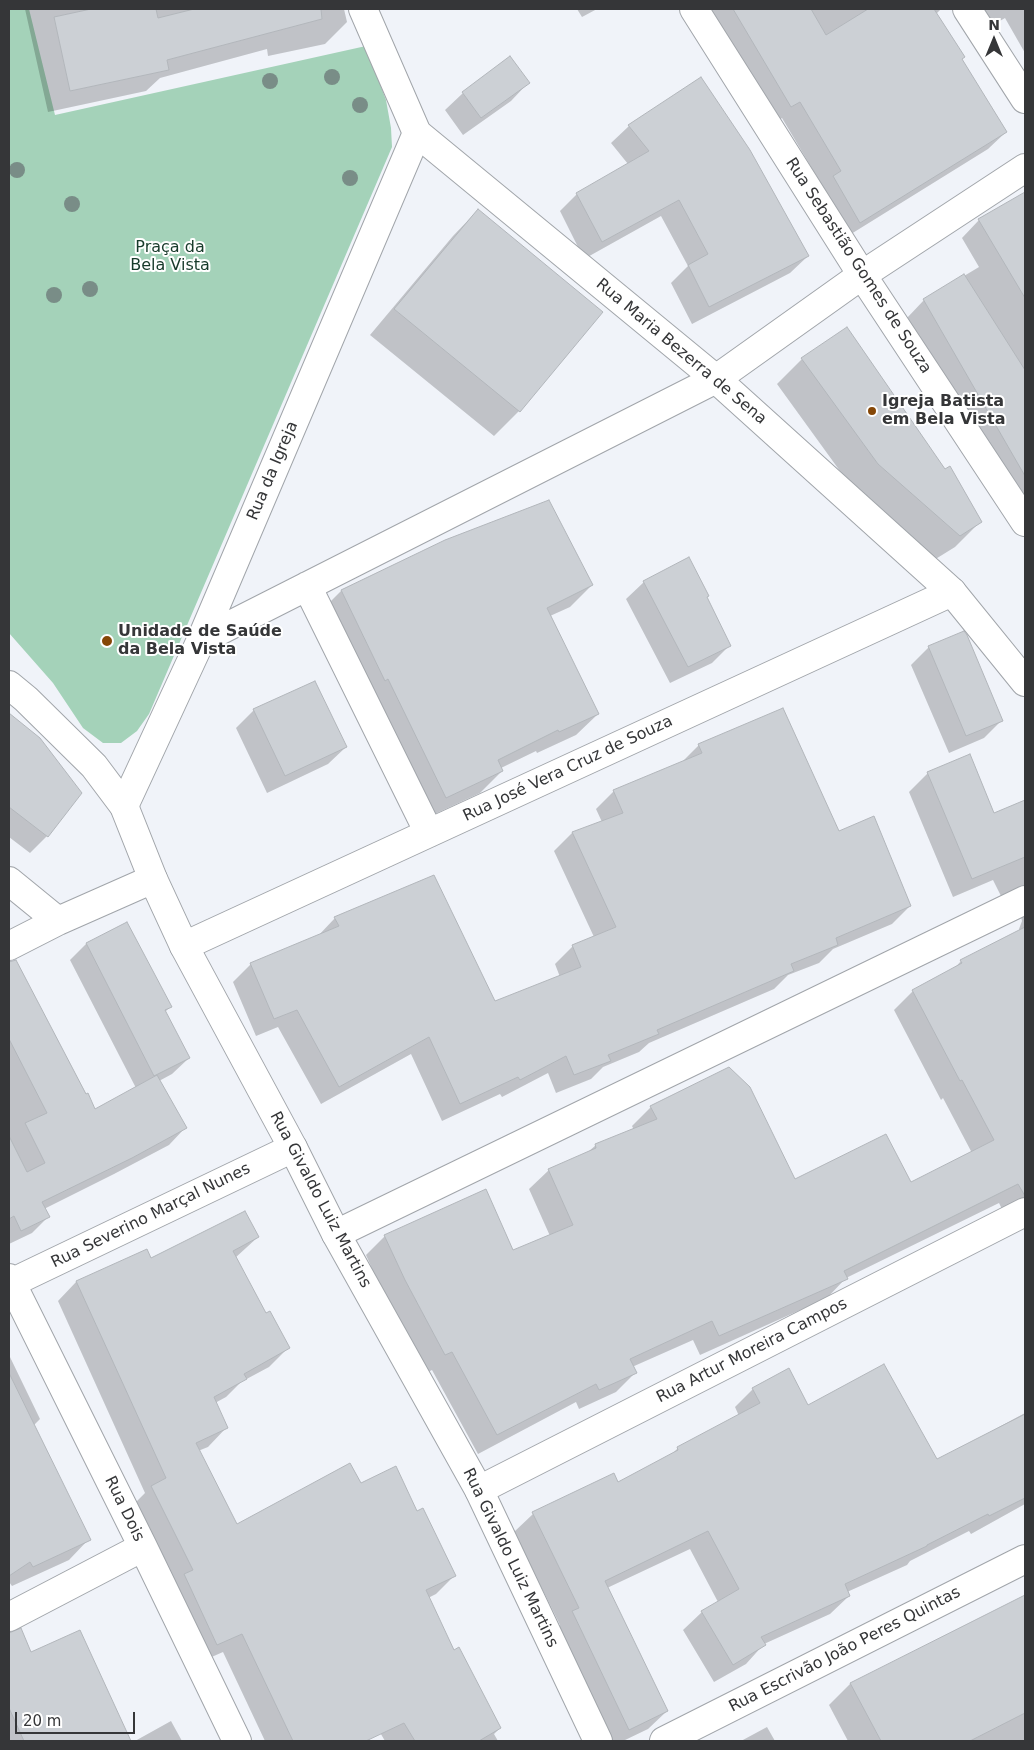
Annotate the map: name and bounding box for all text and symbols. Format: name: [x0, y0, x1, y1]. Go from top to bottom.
north arrow: [969, 15, 1019, 65]
text: N: [988, 17, 1000, 33]
street label: Rua Sebastião Gomes de Souza: [781, 154, 935, 378]
park label: Praça da Bela Vista: [130, 238, 210, 276]
street label: Rua Maria Bezerra de Sena: [592, 275, 770, 429]
place label: Igreja Batista em Bela Vista: [882, 392, 1006, 430]
marker: Igreja Batista em Bela Vista: [866, 405, 878, 417]
street label: Rua da Igreja: [244, 419, 302, 523]
place label: Unidade de Saúde da Bela Vista: [118, 622, 282, 660]
marker: Unidade de Saúde da Bela Vista: [100, 634, 114, 648]
street label: Rua José Vera Cruz de Souza: [460, 712, 676, 826]
street label: Rua Givaldo Luiz Martins: [265, 1108, 375, 1292]
street label: Rua Severino Marçal Nunes: [48, 1159, 254, 1273]
street label: Rua Artur Moreira Campos: [653, 1294, 851, 1408]
street label: Rua Givaldo Luiz Martins: [458, 1465, 562, 1651]
street label: Rua Dois: [100, 1473, 148, 1545]
street label: Rua Escrivão João Peres Quintas: [726, 1583, 964, 1717]
scale bar: [18, 1702, 138, 1734]
text: 20 m: [23, 1712, 61, 1730]

